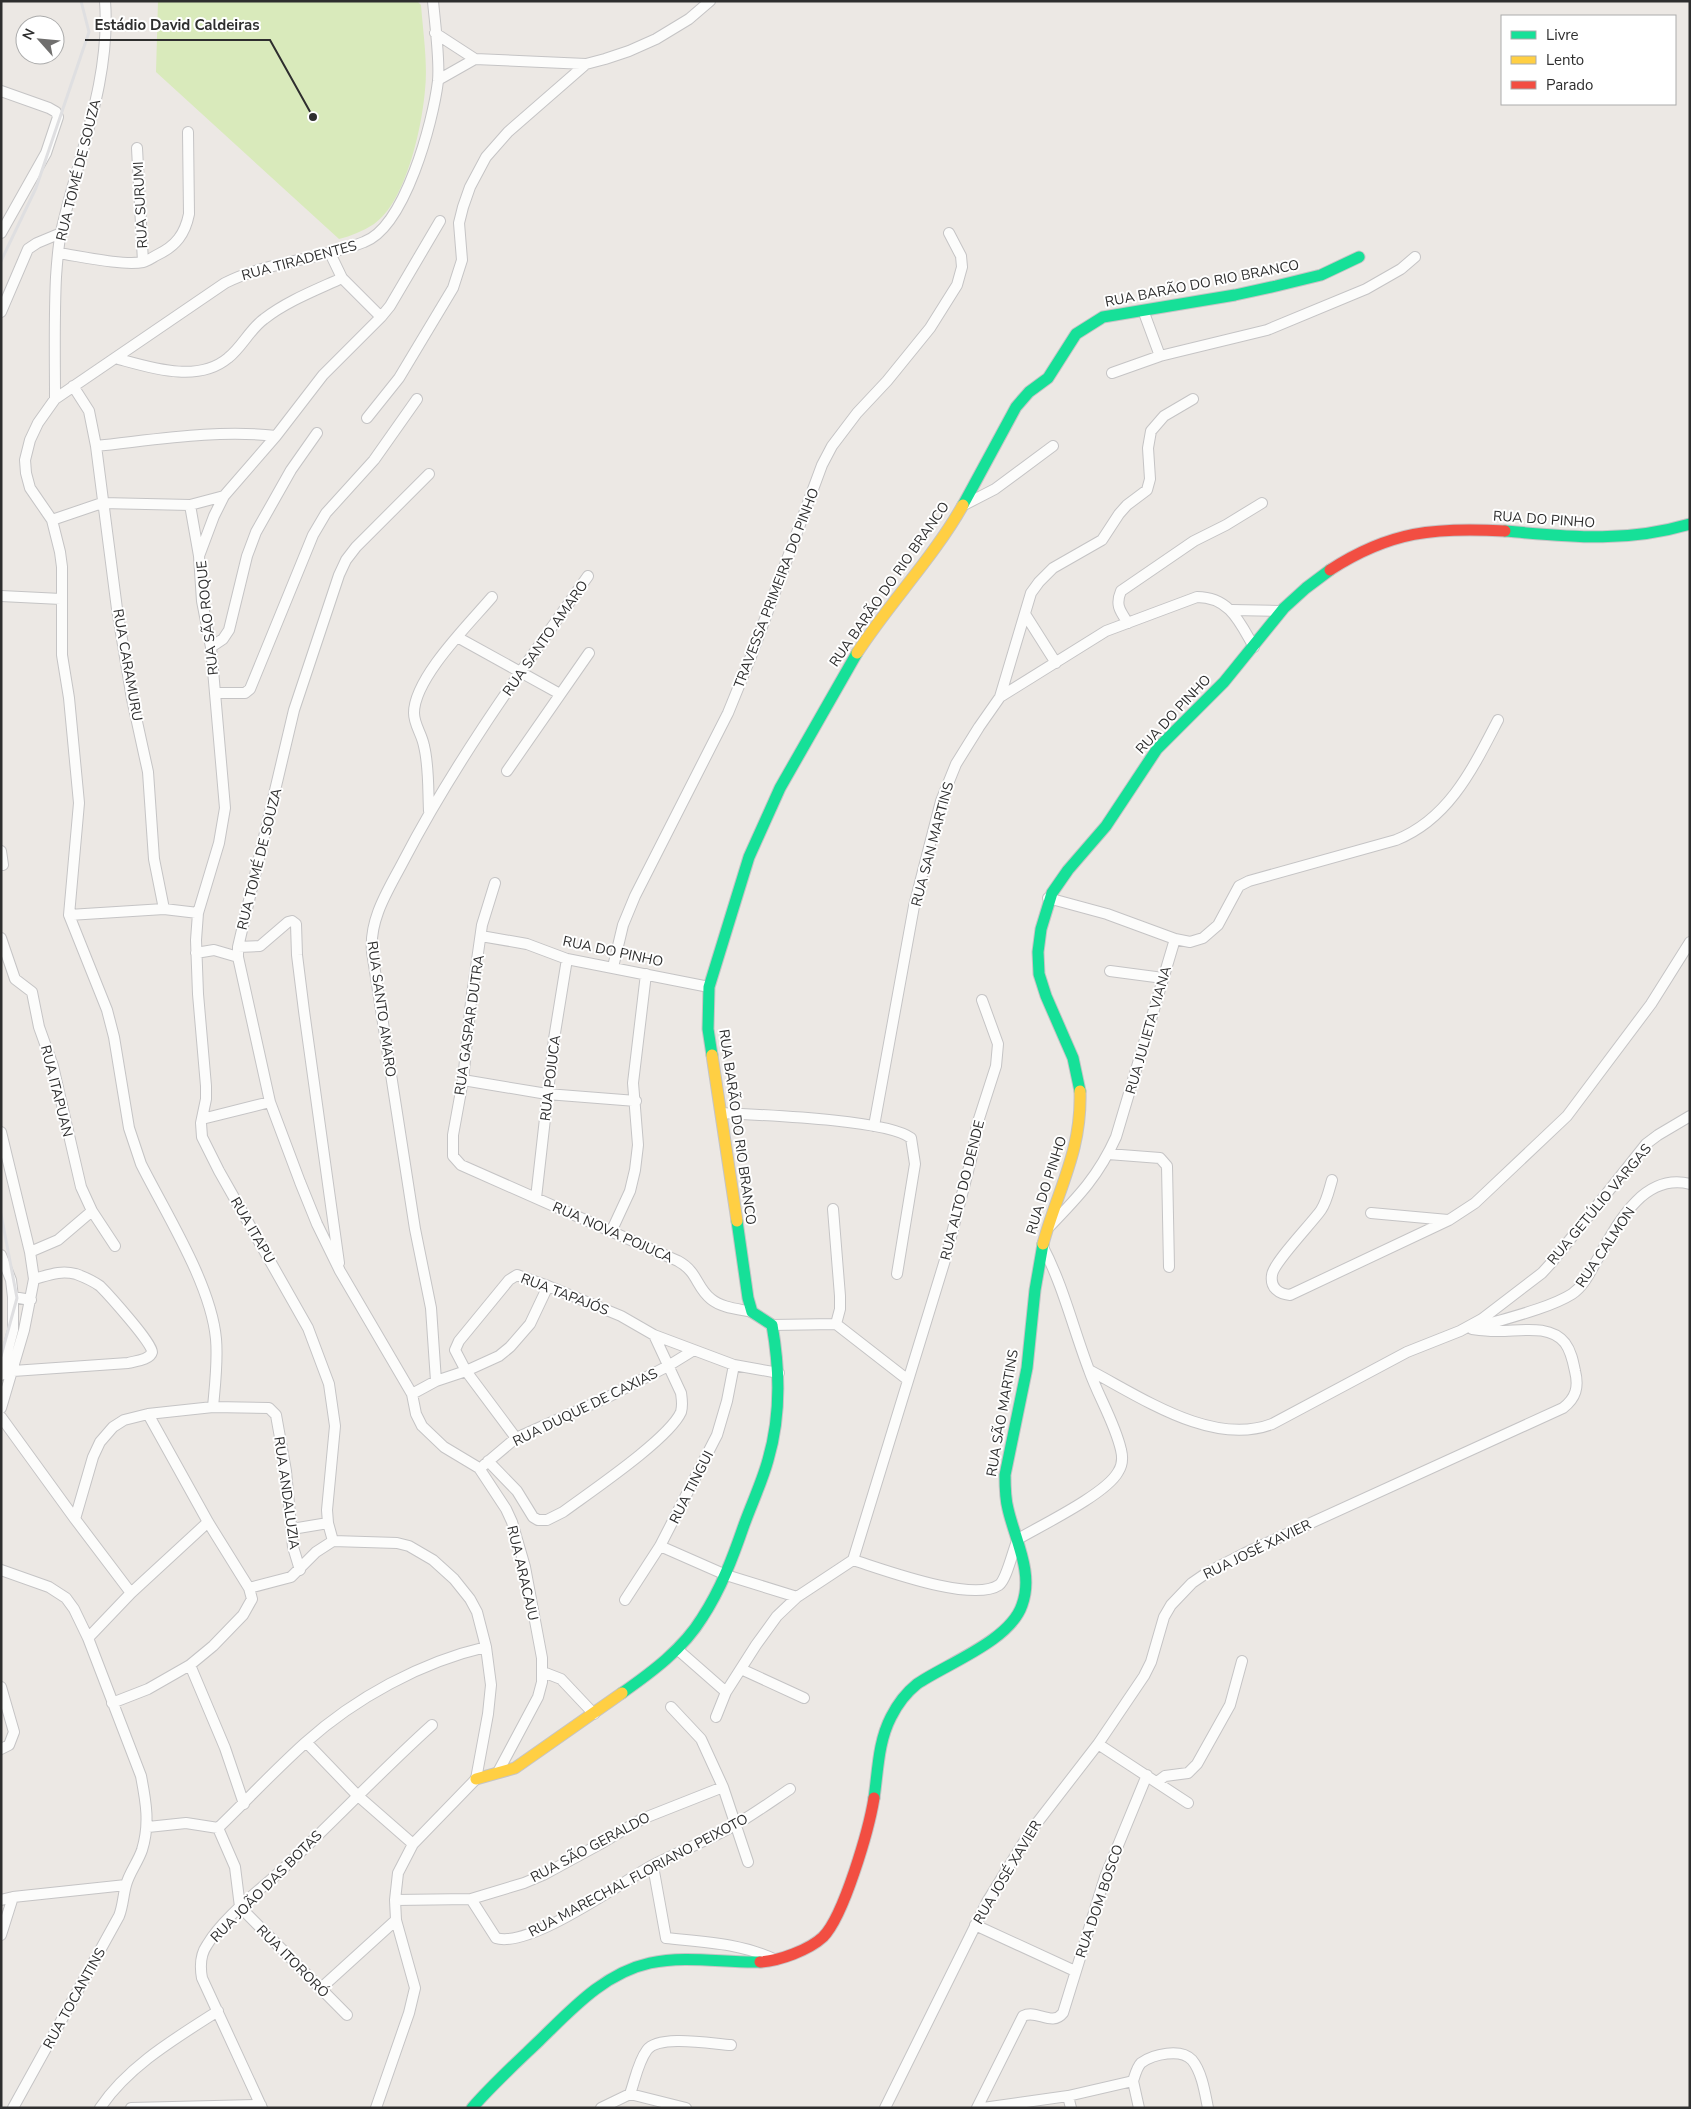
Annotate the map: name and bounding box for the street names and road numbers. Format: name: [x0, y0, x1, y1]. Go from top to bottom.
street label: RUA TOMÉ DE SOUZA: [52, 97, 105, 243]
street label: RUA SURUMI: [129, 161, 152, 249]
street label: RUA TIRADENTES: [239, 236, 359, 285]
street label: RUA BARÃO DO RIO BRANCO: [1103, 255, 1301, 312]
street label: TRAVESSA PRIMEIRA DO PINHO: [729, 485, 824, 691]
street label: RUA BARÃO DO RIO BRANCO: [825, 498, 954, 671]
street label: RUA DO PINHO: [1492, 506, 1596, 533]
street label: RUA SÃO ROQUE: [192, 560, 223, 676]
street label: RUA SANTO AMARO: [498, 577, 592, 700]
street label: RUA CARAMURU: [108, 607, 147, 723]
street label: RUA DO PINHO: [1132, 670, 1215, 758]
street label: RUA SAN MARTINS: [907, 779, 958, 909]
street label: RUA TOMÉ DE SOUZA: [233, 786, 286, 932]
street label: RUA DO PINHO: [561, 932, 665, 971]
street label: RUA SANTO AMARO: [363, 940, 400, 1078]
street label: RUA GASPAR DUTRA: [450, 954, 489, 1097]
street label: RUA JULIETA VIANA: [1121, 964, 1176, 1096]
street label: RUA BARÃO DO RIO BRANCO: [714, 1028, 761, 1226]
street label: RUA POJUCA: [536, 1034, 565, 1122]
street label: RUA ITAPUAN: [36, 1043, 77, 1139]
street label: RUA ALTO DO DENDE: [936, 1118, 989, 1262]
street label: RUA DO PINHO: [1022, 1134, 1071, 1237]
street label: RUA GETÚLIO VARGAS: [1543, 1139, 1656, 1269]
street label: RUA ITAPU: [226, 1194, 279, 1267]
street label: RUA NOVA POJUCA: [550, 1197, 676, 1268]
street label: RUA CALMON: [1571, 1203, 1639, 1291]
street label: RUA TAPAJÓS: [518, 1269, 612, 1320]
street label: RUA SÃO MARTINS: [982, 1348, 1023, 1478]
street label: RUA DUQUE DE CAXIAS: [509, 1364, 661, 1451]
street label: RUA ANDALUZIA: [269, 1435, 304, 1551]
street label: RUA TINGUI: [665, 1447, 718, 1527]
street label: RUA JOSÉ XAVIER: [1200, 1515, 1314, 1584]
street label: RUA ARACAJU: [502, 1524, 543, 1623]
street label: RUA SÃO GERALDO: [527, 1808, 653, 1887]
street label: RUA MARECHAL FLORIANO PEIXOTO: [525, 1809, 751, 1942]
street label: RUA JOSÉ XAVIER: [969, 1817, 1046, 1928]
street label: RUA JOÃO DAS BOTAS: [206, 1826, 327, 1946]
street label: RUA DOM BOSCO: [1071, 1842, 1128, 1960]
street label: RUA ITORORÓ: [252, 1921, 333, 2002]
street label: RUA TOCANTINS: [39, 1944, 110, 2052]

